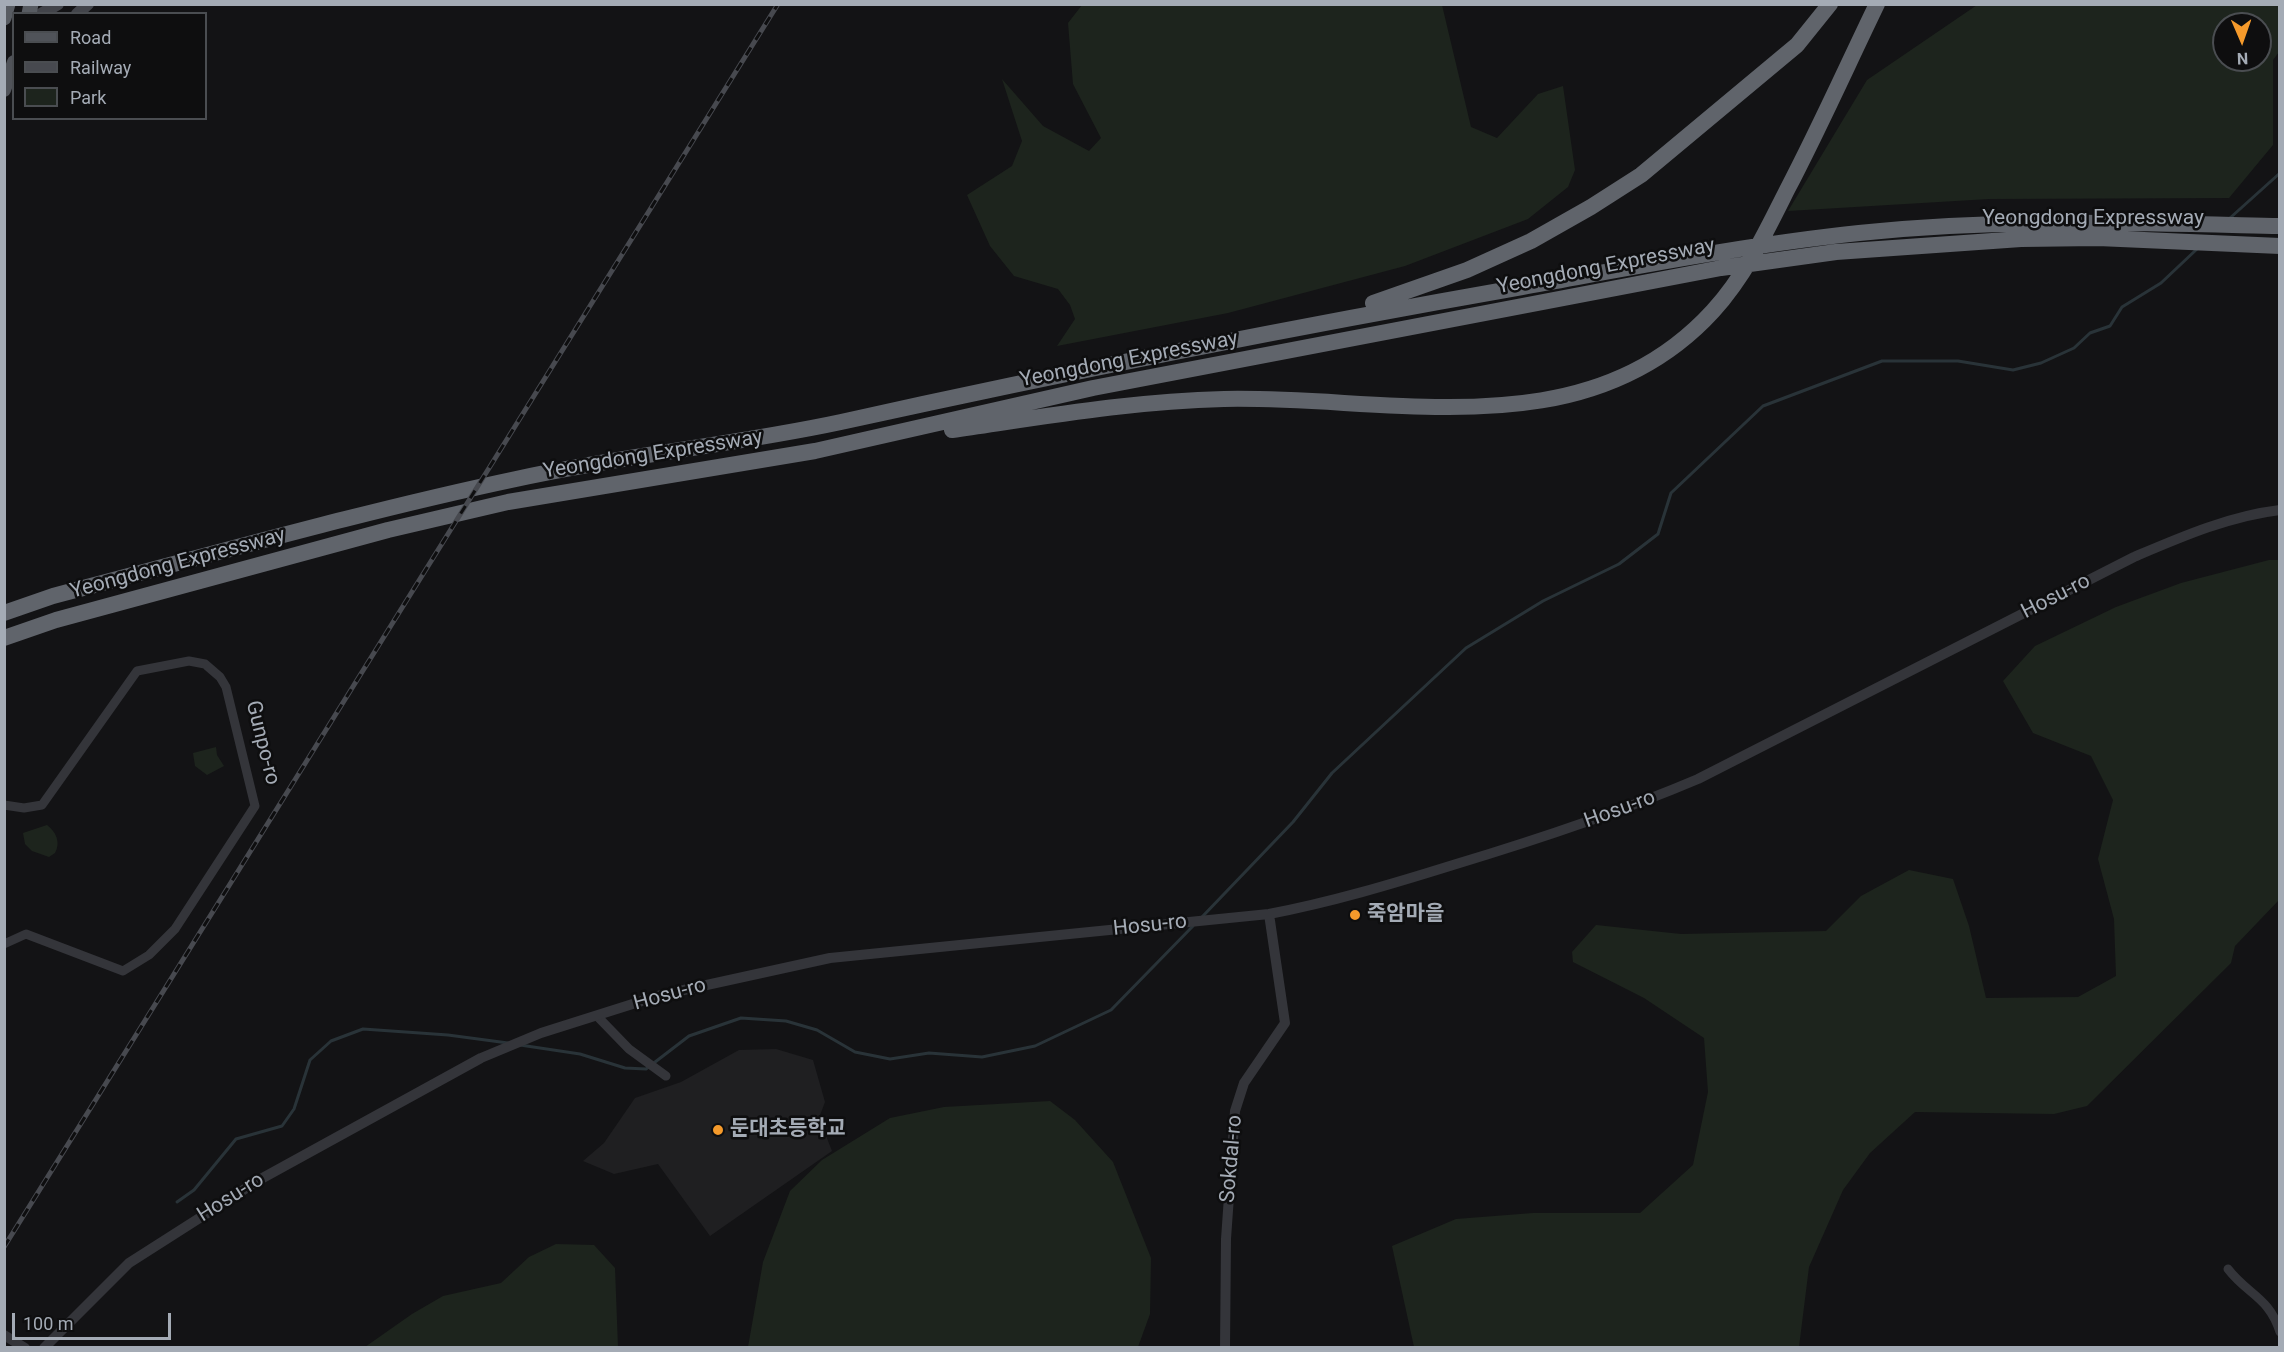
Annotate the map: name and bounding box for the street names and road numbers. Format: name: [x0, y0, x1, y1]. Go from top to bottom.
street label: Yeongdong Expressway: [1982, 206, 2204, 232]
street label: Yeongdong Expressway: [1495, 233, 1717, 301]
street label: Yeongdong Expressway: [1018, 326, 1240, 394]
street label: Yeongdong Expressway: [542, 425, 764, 485]
street label: Yeongdong Expressway: [68, 523, 288, 605]
street label: Hosu-ro: [2017, 569, 2095, 625]
street label: Gunpo-ro: [239, 698, 285, 788]
street label: Hosu-ro: [1581, 785, 1659, 835]
street label: Hosu-ro: [1112, 910, 1188, 942]
street label: Hosu-ro: [631, 973, 709, 1017]
street label: Sokdal-ro: [1216, 1114, 1248, 1204]
street label: Hosu-ro: [193, 1168, 269, 1228]

